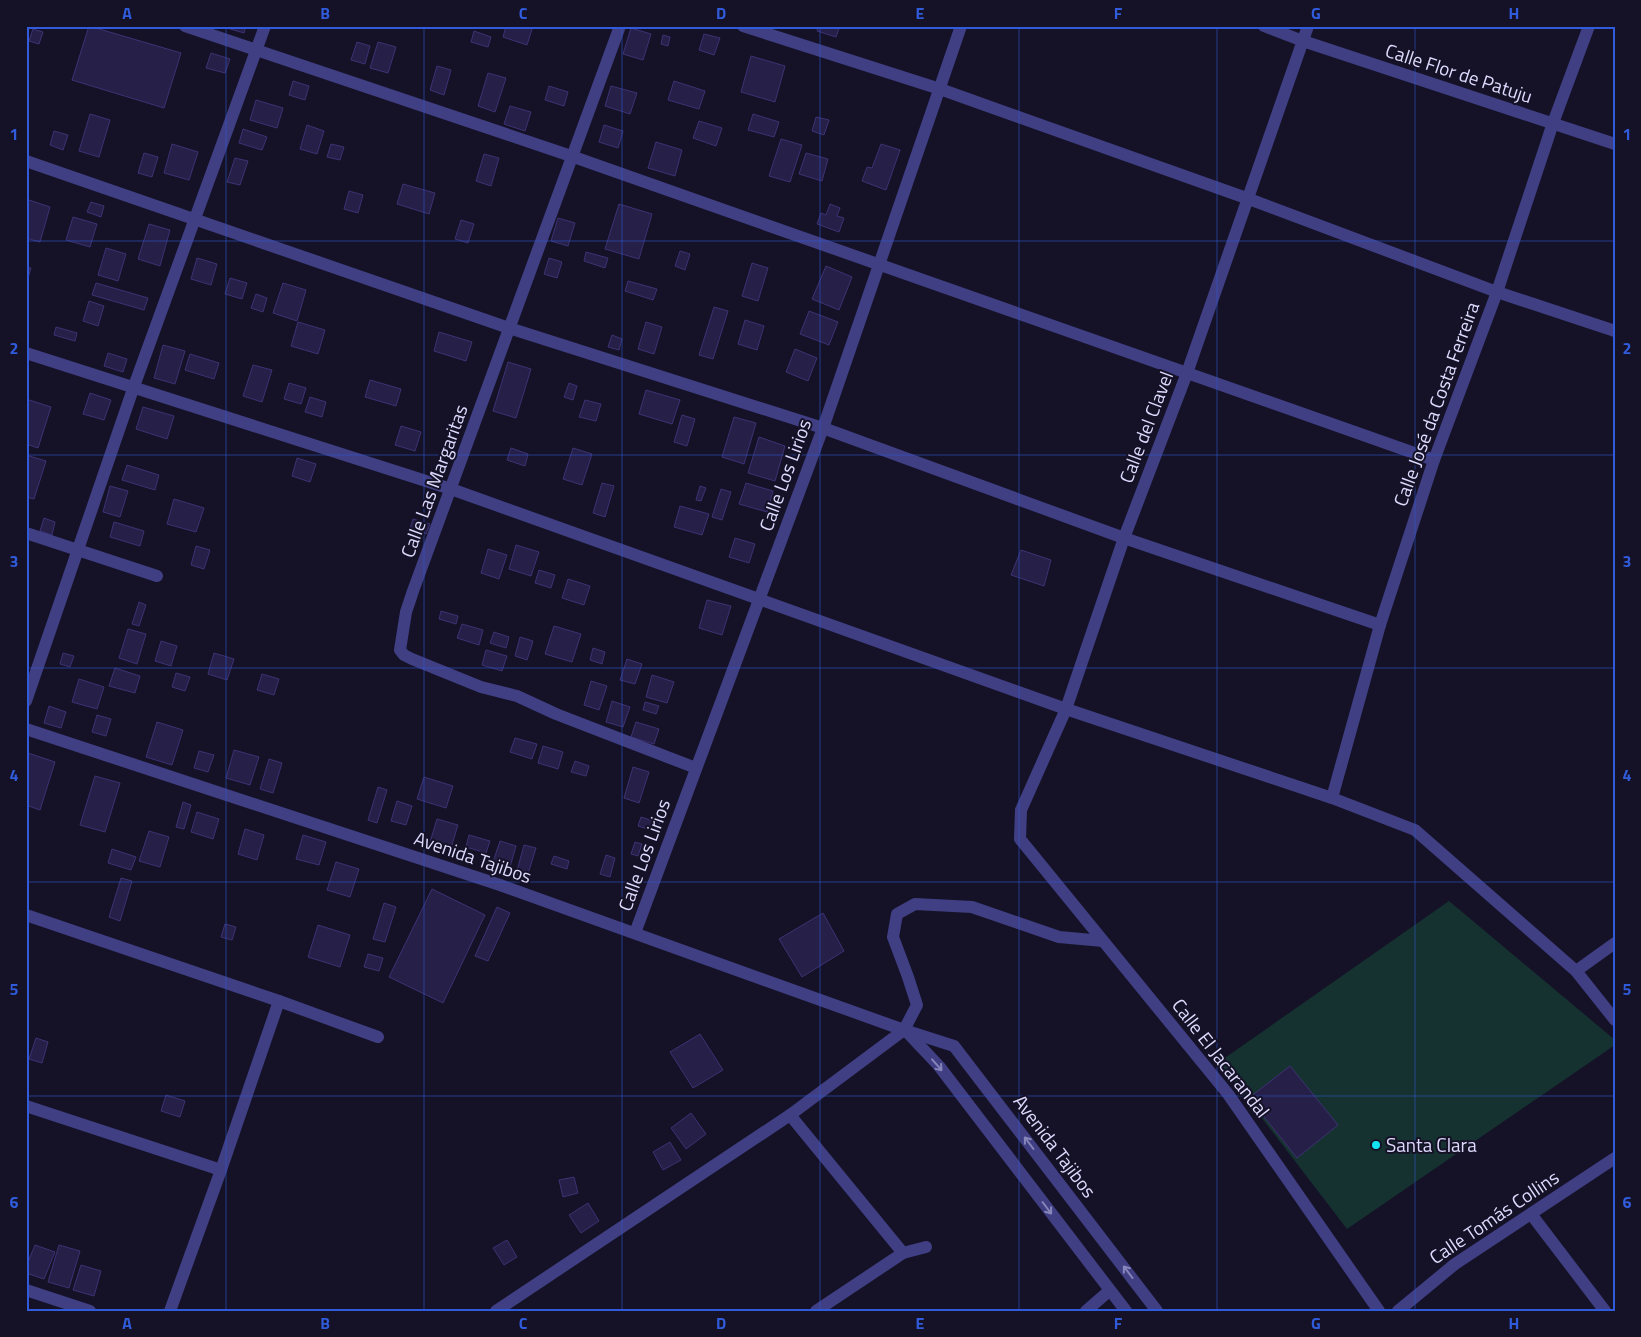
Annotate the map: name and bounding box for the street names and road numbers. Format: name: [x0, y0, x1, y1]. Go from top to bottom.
street label: Calle Flor de Patuju: [1382, 35, 1536, 110]
street label: Calle José da Costa Ferreira: [1385, 297, 1486, 510]
street label: Calle del Clavel: [1111, 367, 1180, 487]
street label: Calle Las Margaritas: [392, 400, 475, 561]
street label: Calle Los Lirios: [751, 415, 818, 535]
street label: Calle Los Lirios: [610, 795, 677, 915]
street label: Avenida Tajibos: [410, 823, 536, 890]
street label: Calle El Jacarandal: [1165, 992, 1277, 1124]
street label: Avenida Tajibos: [1007, 1088, 1104, 1204]
street label: Calle Tomás Collins: [1423, 1162, 1565, 1271]

